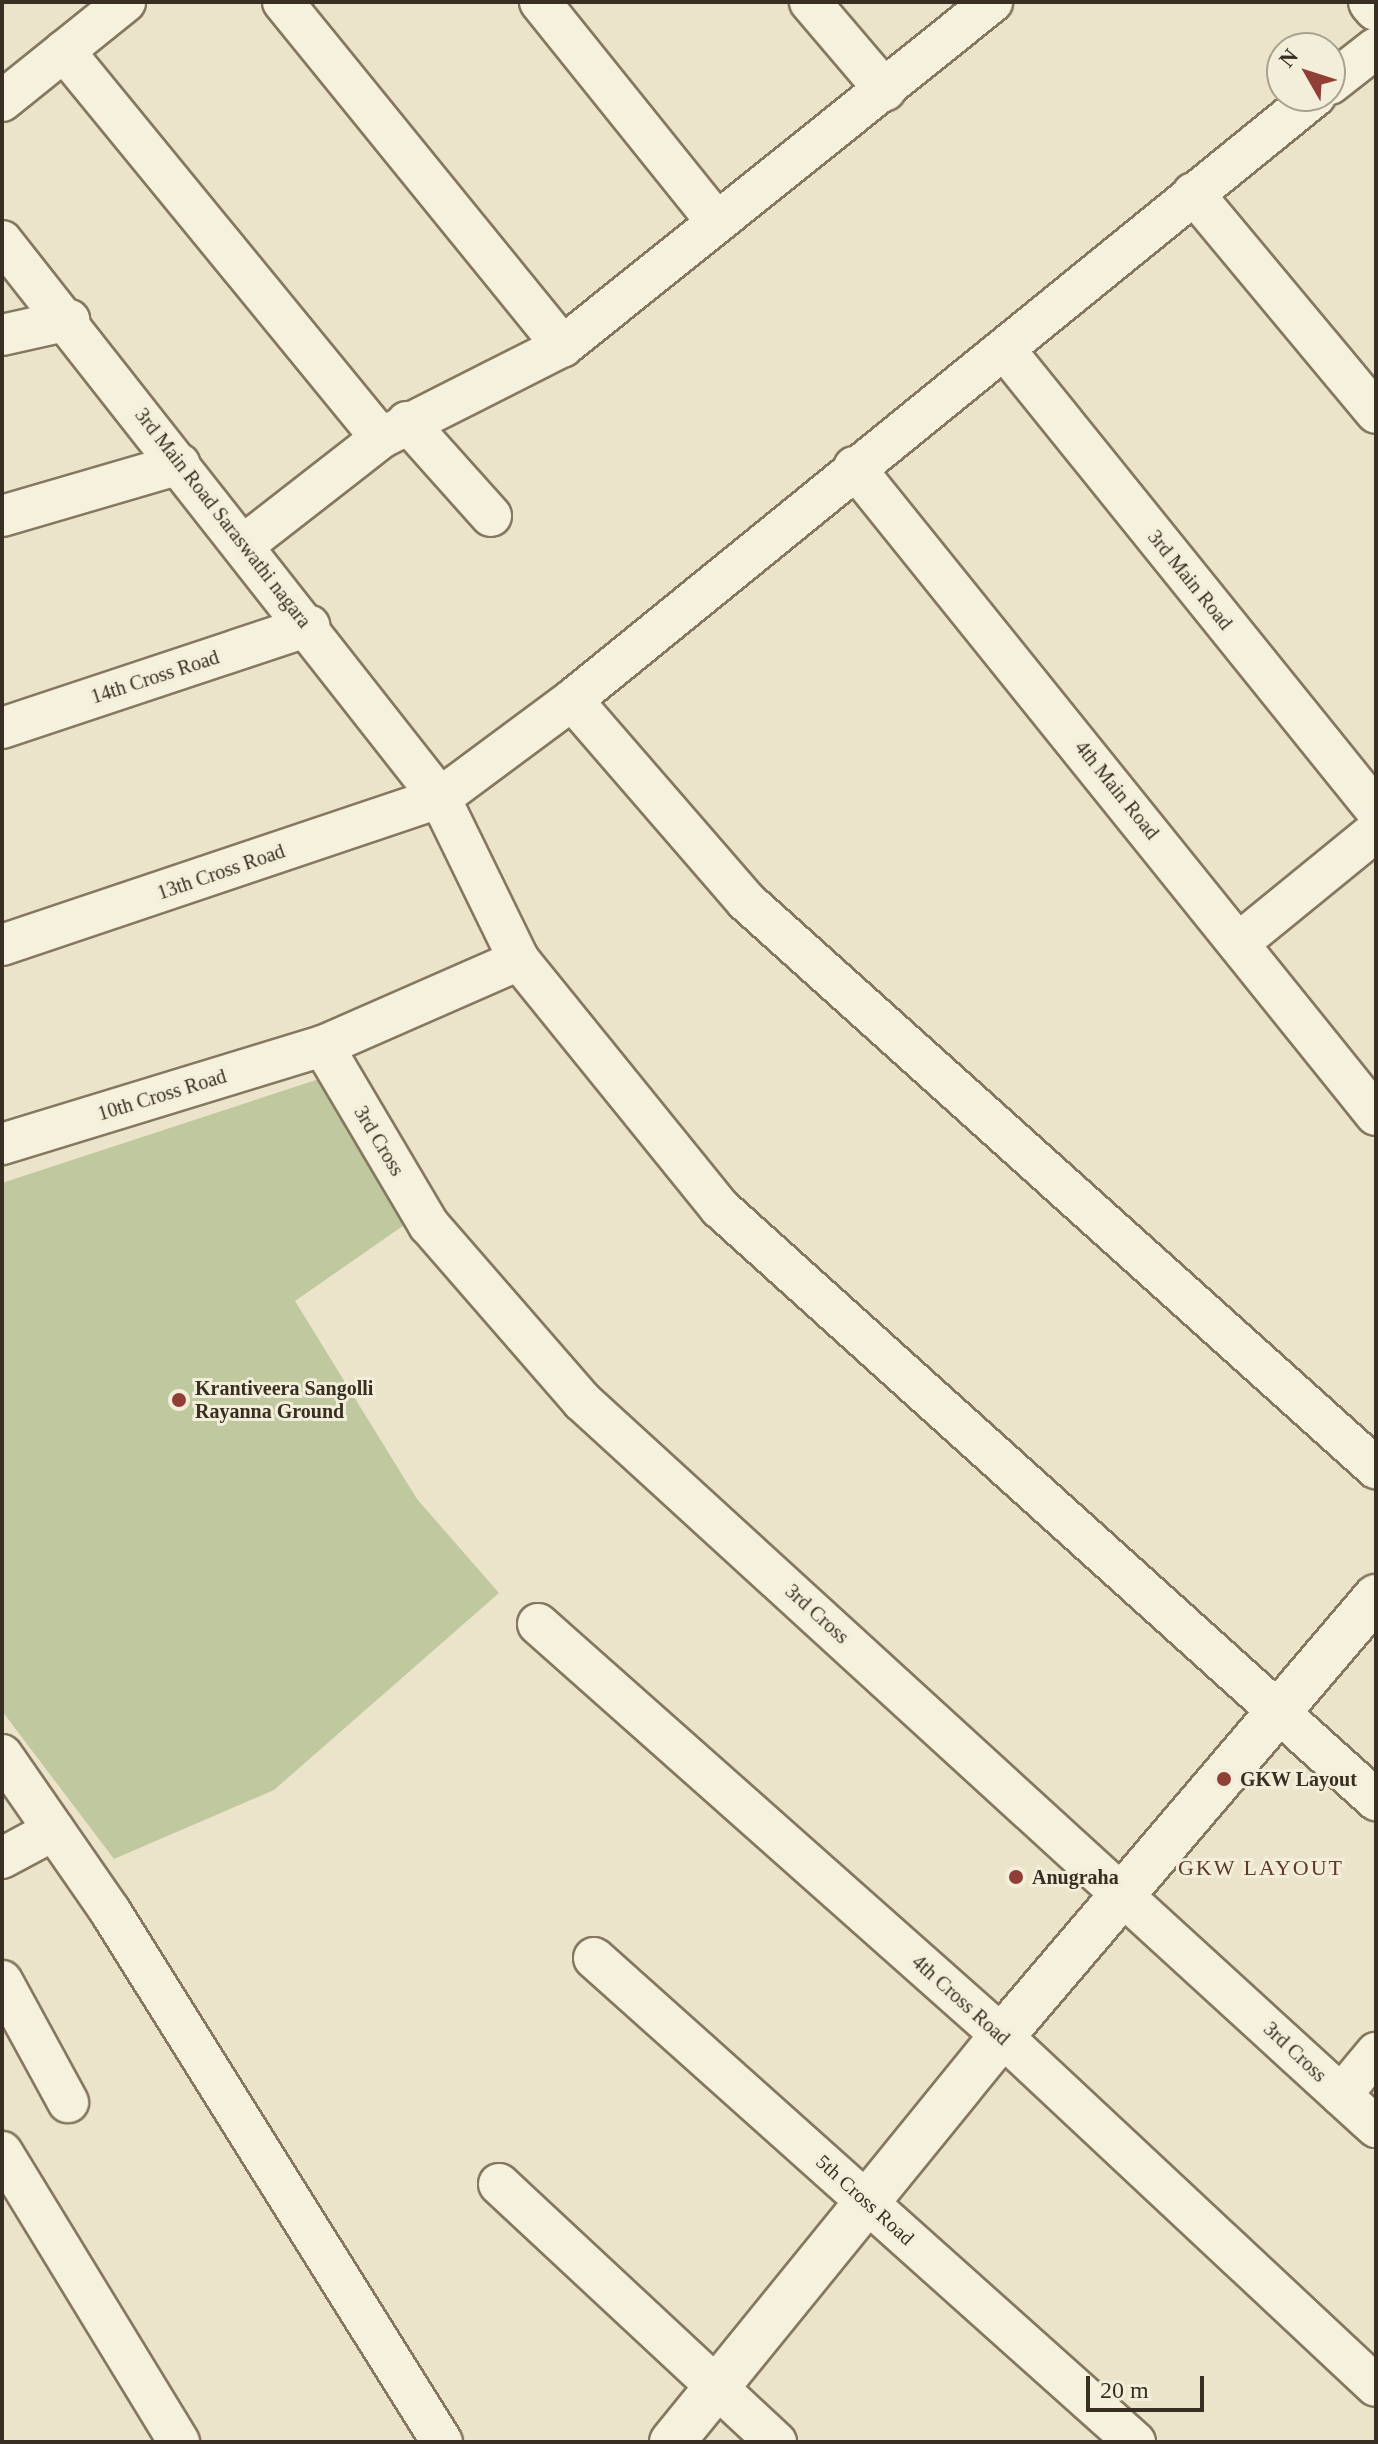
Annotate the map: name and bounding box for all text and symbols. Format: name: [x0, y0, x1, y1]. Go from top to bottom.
north arrow: [1266, 32, 1346, 112]
text: N: [1274, 44, 1303, 72]
street label: 3rd Main Road Saraswathi nagara: [130, 403, 316, 633]
street label: 3rd Main Road: [1143, 525, 1237, 635]
street label: 14th Cross Road: [88, 645, 222, 709]
street label: 4th Main Road: [1070, 736, 1164, 844]
street label: 13th Cross Road: [154, 839, 288, 905]
street label: 10th Cross Road: [95, 1064, 229, 1126]
street label: 3rd Cross: [349, 1102, 409, 1180]
place label: Krantiveera Sangolli Rayanna Ground: [195, 1376, 373, 1423]
marker: Krantiveera Sangolli Rayanna Ground: [170, 1391, 188, 1409]
street label: 3rd Cross: [780, 1579, 854, 1649]
place label: GKW Layout: [1240, 1767, 1357, 1791]
marker: GKW Layout: [1215, 1770, 1233, 1788]
district label: GKW LAYOUT: [1178, 1855, 1344, 1881]
place label: Anugraha: [1032, 1865, 1119, 1889]
marker: Anugraha: [1007, 1868, 1025, 1886]
street label: 4th Cross Road: [907, 1950, 1015, 2050]
street label: 3rd Cross: [1259, 2017, 1331, 2087]
street label: 5th Cross Road: [811, 2150, 919, 2250]
scale bar: [1090, 2360, 1208, 2410]
text: 20 m: [1100, 2377, 1149, 2403]

